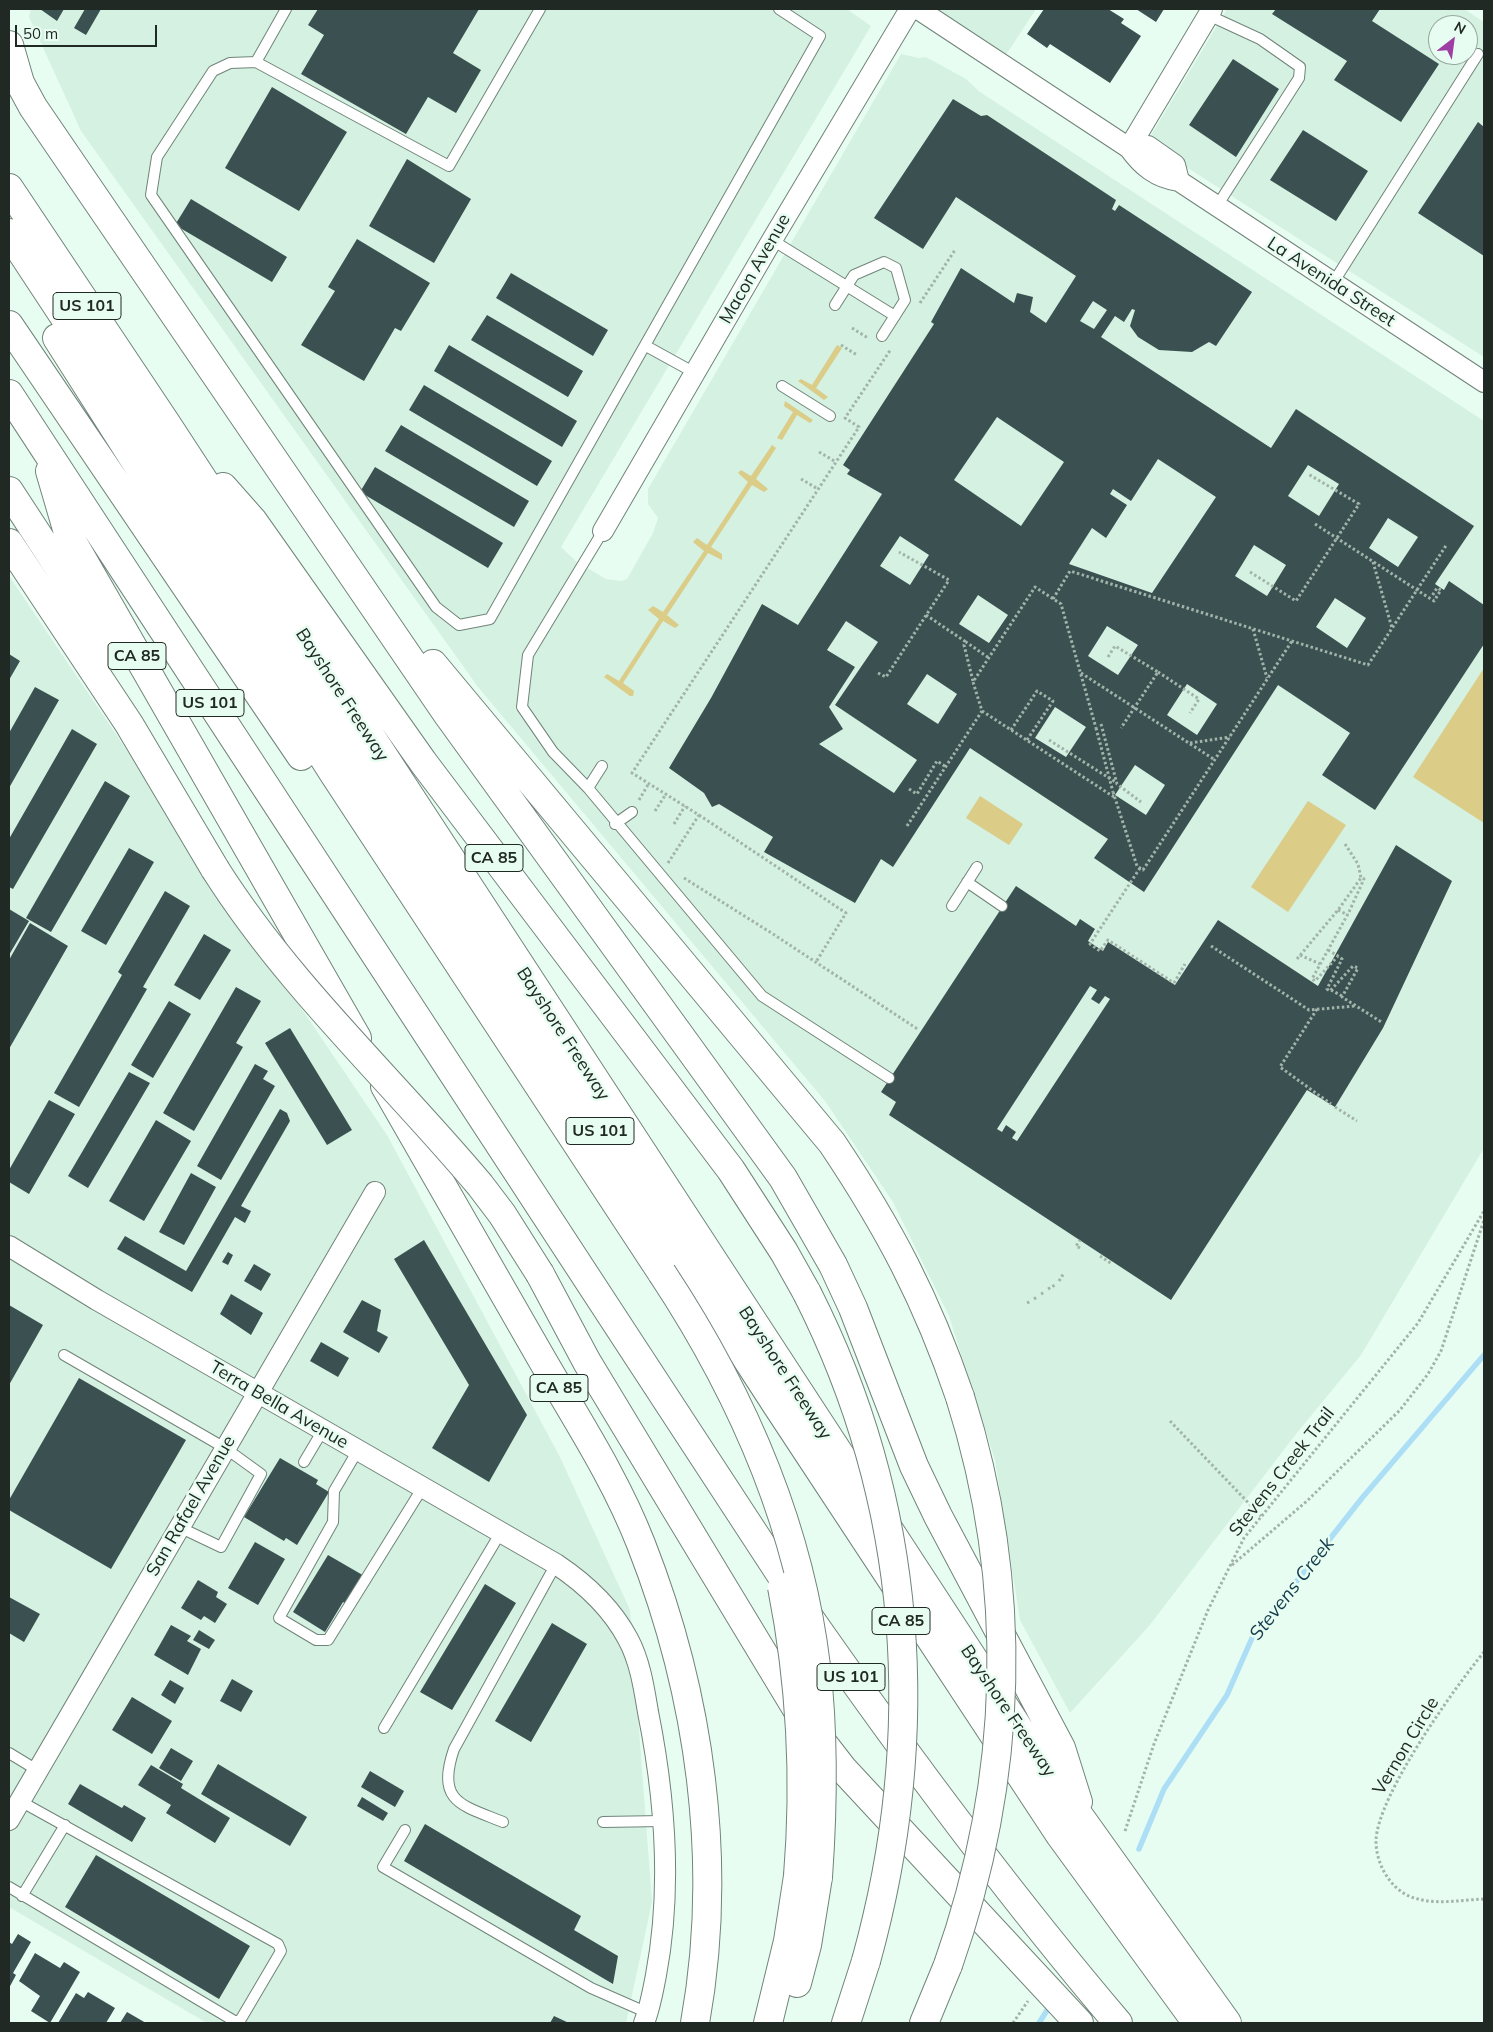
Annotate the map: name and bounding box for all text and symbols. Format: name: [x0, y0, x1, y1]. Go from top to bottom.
scale bar: [18, 15, 160, 47]
north arrow: [1428, 15, 1478, 65]
text: N: [1451, 17, 1469, 38]
text: 50 m: [23, 24, 58, 43]
street label: Macon Avenue: [715, 210, 795, 328]
street label: La Avenida Street: [1263, 233, 1399, 331]
road number: US 101: [53, 292, 121, 320]
street label: Bayshore Freeway: [291, 624, 393, 766]
road number: CA 85: [108, 642, 166, 669]
road number: US 101: [176, 690, 244, 716]
road number: CA 85: [465, 844, 523, 871]
street label: Bayshore Freeway: [512, 963, 614, 1105]
road number: US 101: [566, 1118, 634, 1144]
street label: Bayshore Freeway: [734, 1302, 836, 1444]
street label: Terra Bella Avenue: [206, 1357, 352, 1453]
road number: CA 85: [530, 1375, 588, 1402]
street label: Stevens Creek Trail: [1225, 1403, 1339, 1541]
street label: San Rafael Avenue: [142, 1432, 240, 1580]
water label: Stevens Creek: [1245, 1533, 1339, 1645]
road number: CA 85: [872, 1608, 930, 1634]
street label: Bayshore Freeway: [956, 1641, 1060, 1781]
road number: US 101: [817, 1664, 885, 1690]
street label: Vernon Circle: [1368, 1693, 1444, 1799]

